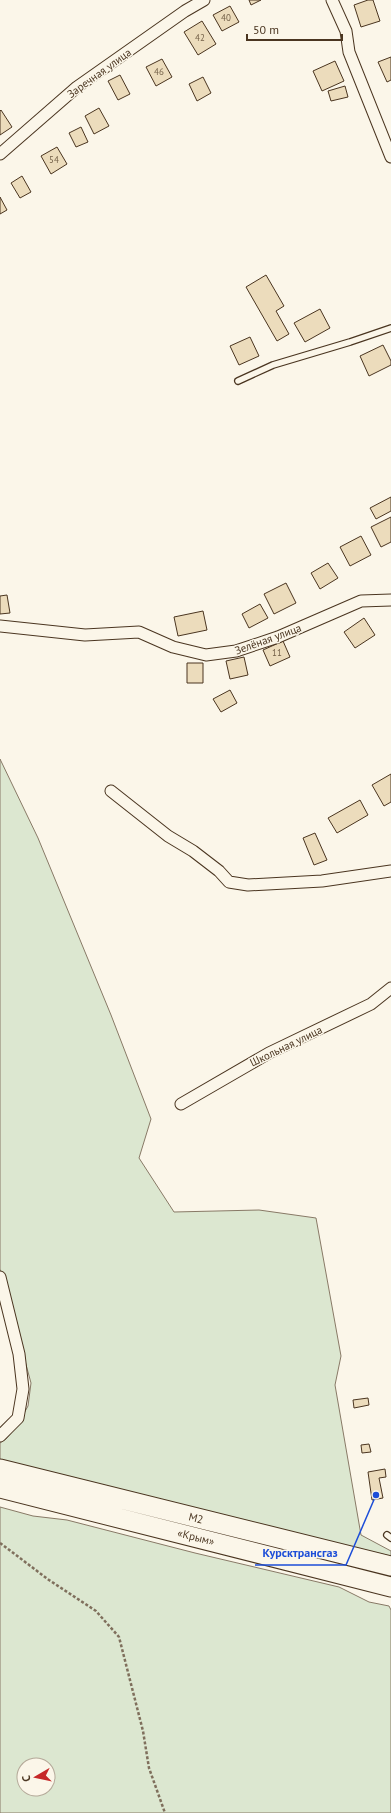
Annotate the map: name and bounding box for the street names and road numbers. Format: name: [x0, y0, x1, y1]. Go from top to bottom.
street label: Заречная улица: [64, 45, 134, 101]
street label: Зелёная улица: [233, 620, 303, 658]
street label: Школьная улица: [248, 1022, 324, 1070]
street label: М2: [187, 1509, 205, 1527]
street label: «Крым»: [176, 1526, 216, 1548]

